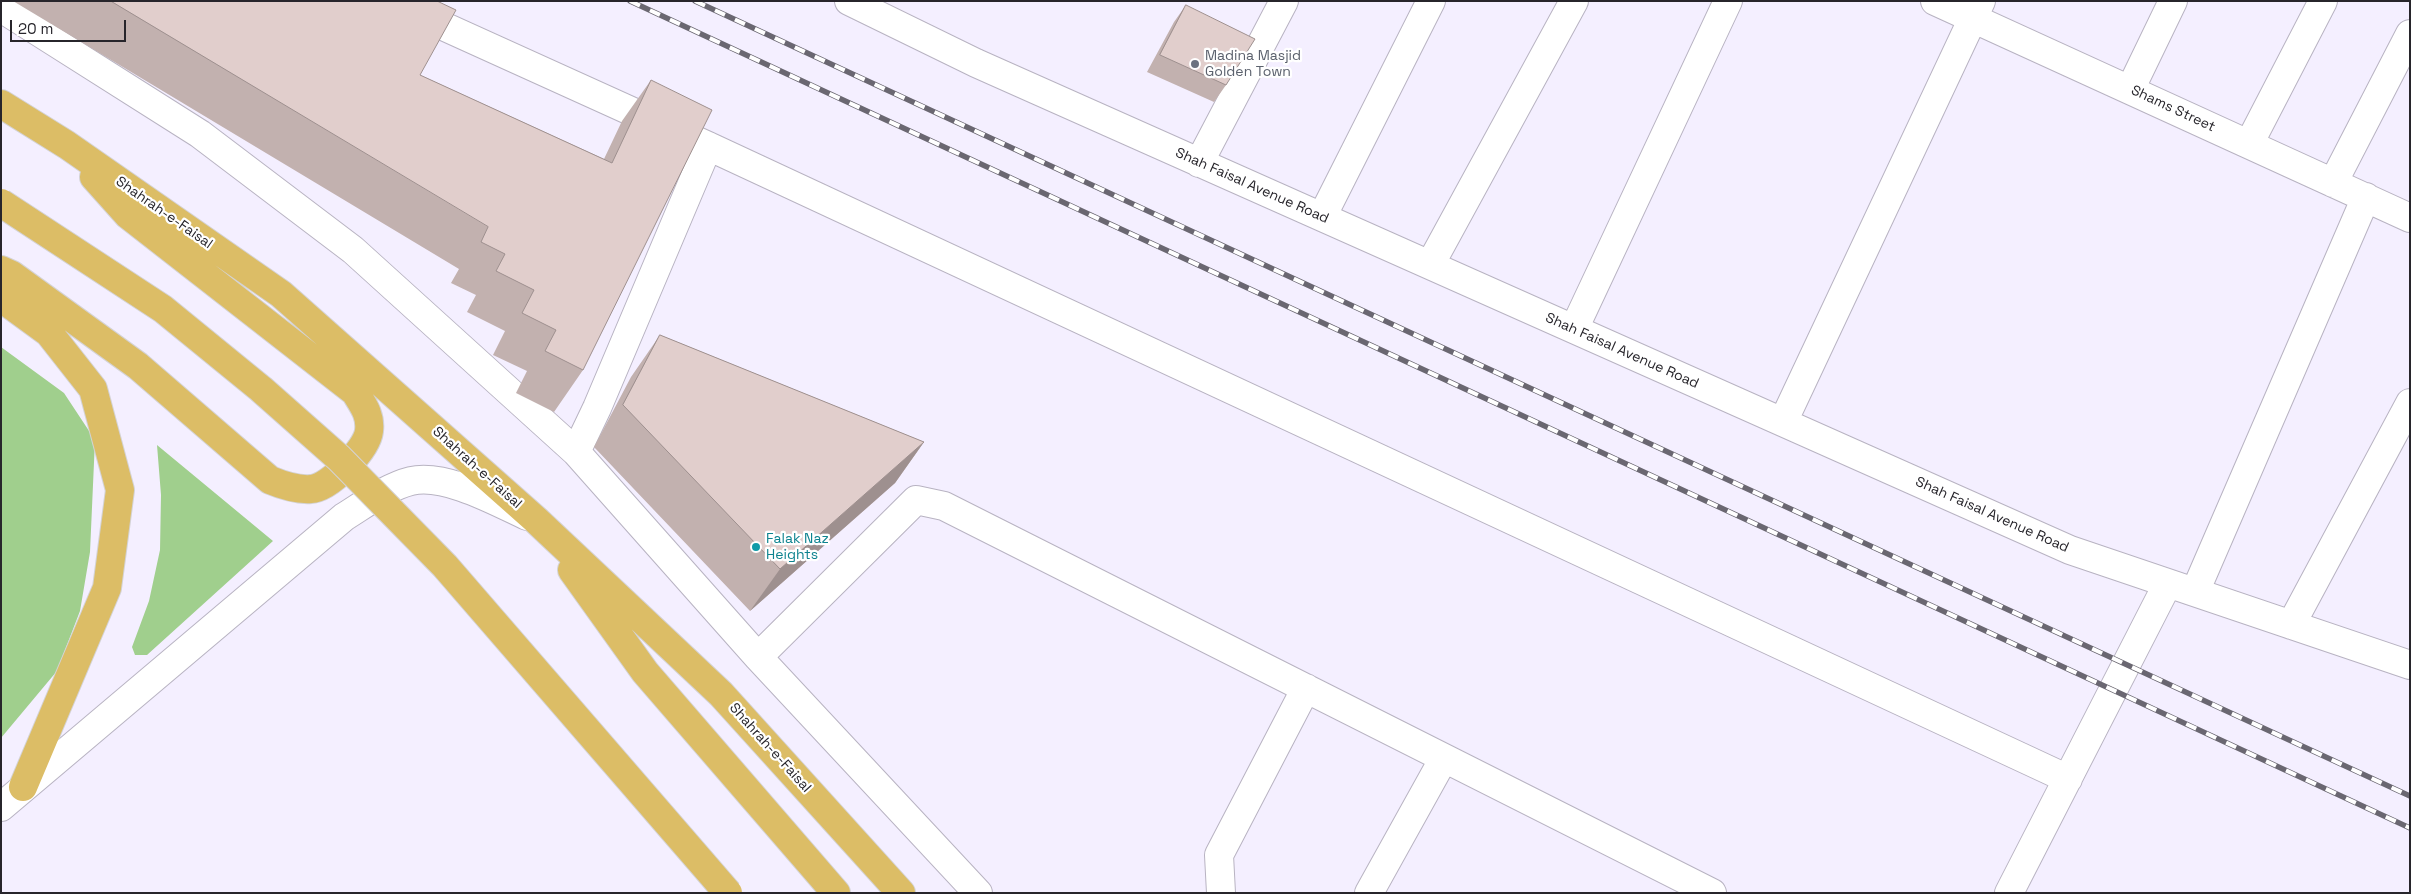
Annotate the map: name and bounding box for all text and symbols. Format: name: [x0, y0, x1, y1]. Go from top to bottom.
scale bar: [12, 10, 129, 42]
text: 20 m: [18, 19, 53, 38]
place label: Madina Masjid Golden Town: [1205, 48, 1301, 80]
marker: Madina Masjid Golden Town: [1189, 58, 1201, 70]
street label: Shams Street: [2128, 82, 2218, 136]
street label: Shah Faisal Avenue Road: [1173, 145, 1331, 227]
street label: Shahrah-e-Faisal: [112, 173, 216, 253]
street label: Shah Faisal Avenue Road: [1543, 310, 1701, 392]
street label: Shahrah-e-Faisal: [429, 424, 525, 512]
street label: Shah Faisal Avenue Road: [1913, 474, 2071, 556]
place label: Falak Naz Heights: [766, 531, 829, 564]
marker: Falak Naz Heights: [750, 541, 762, 553]
street label: Shahrah-e-Faisal: [726, 700, 814, 796]

